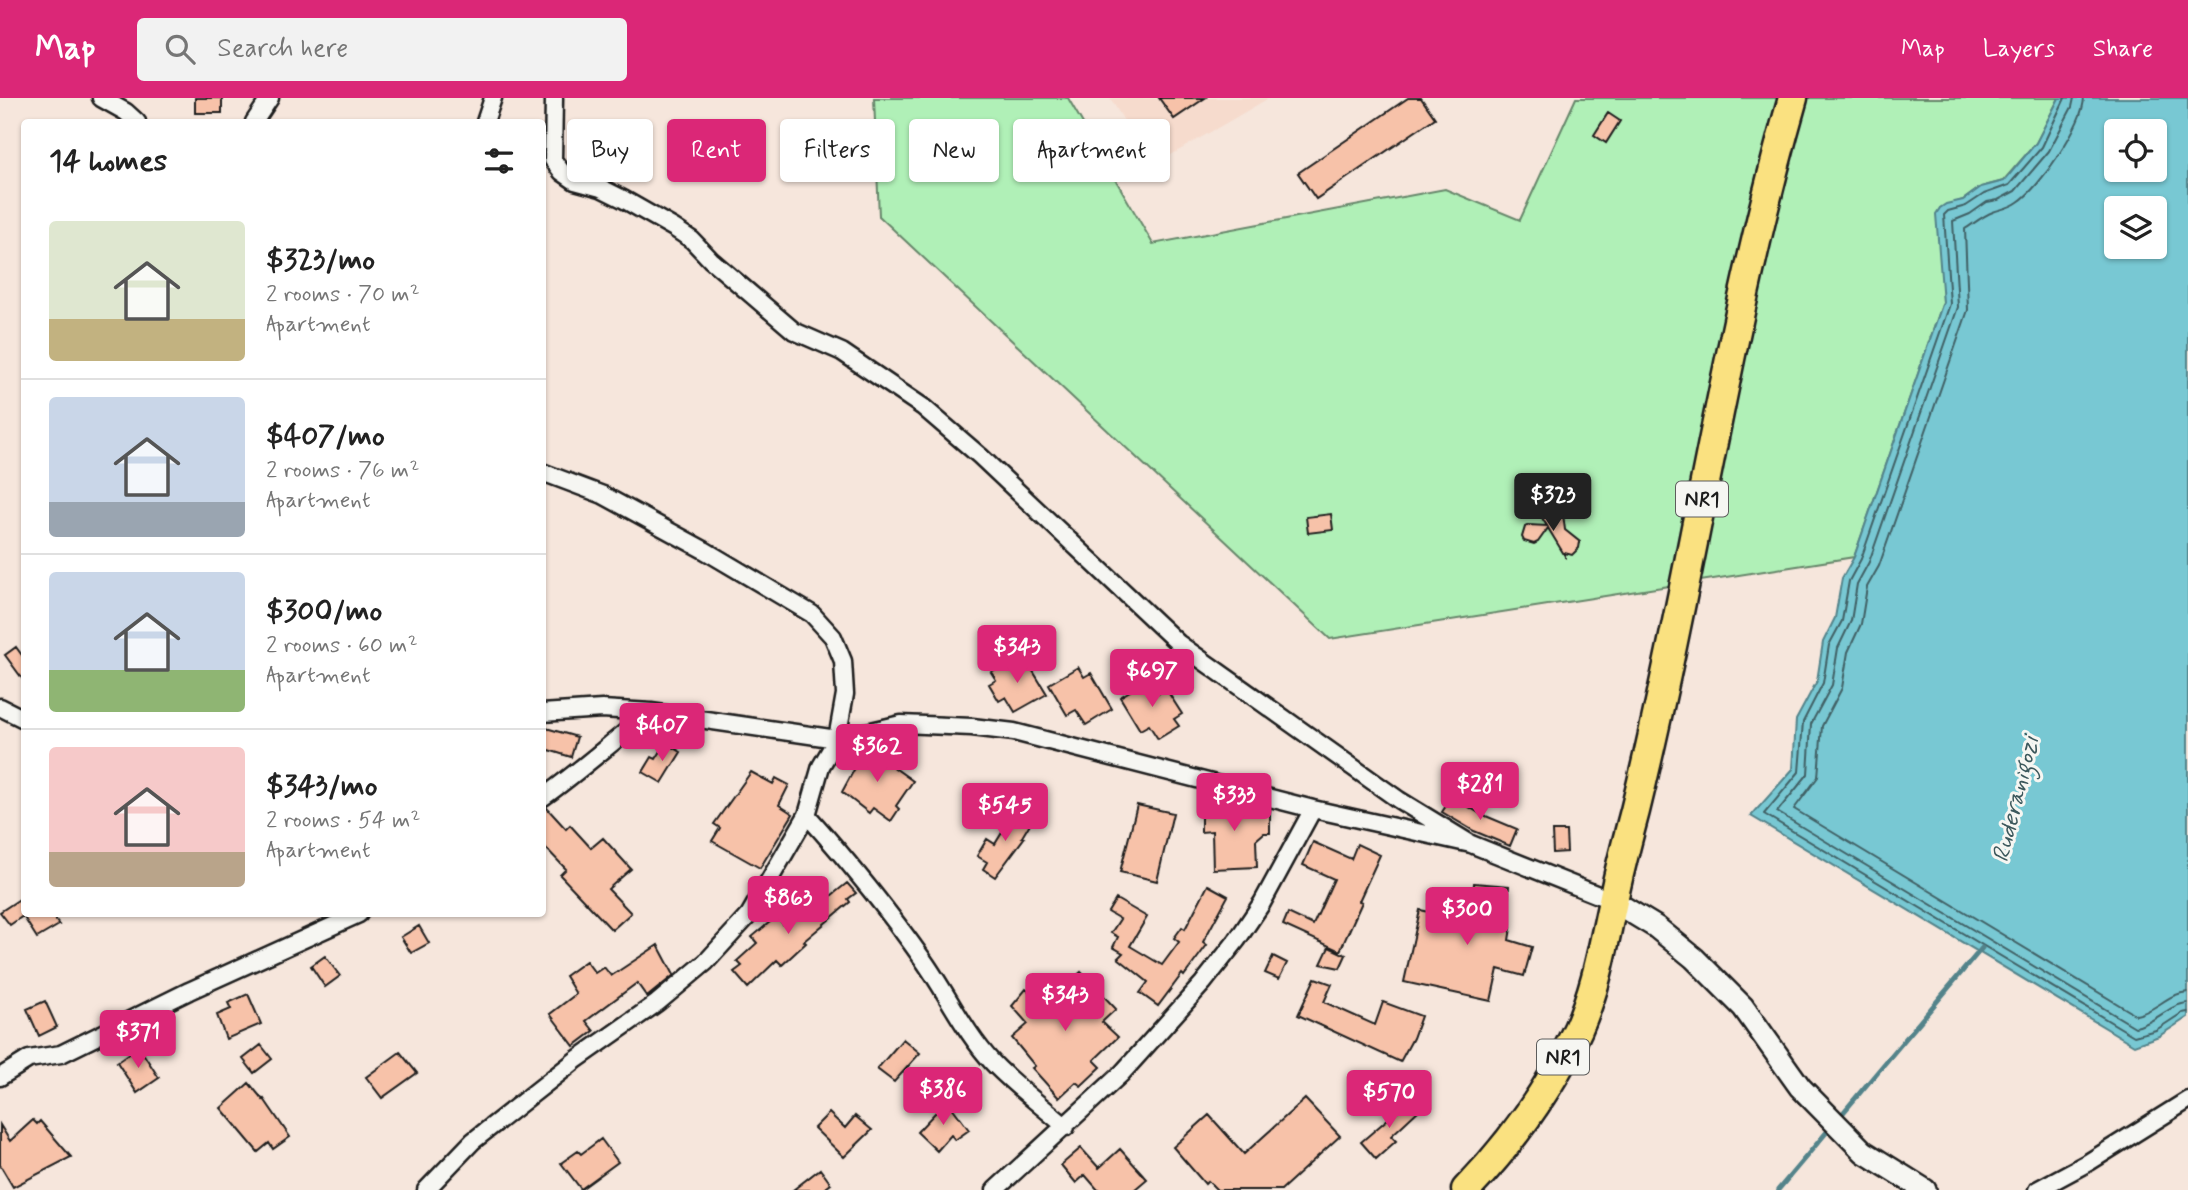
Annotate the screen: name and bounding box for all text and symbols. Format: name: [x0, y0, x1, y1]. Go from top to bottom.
search box: [137, 18, 627, 81]
text: Map: [35, 27, 95, 71]
icon: search: [161, 30, 199, 68]
text: Search here: [217, 32, 348, 66]
text: Map: [1901, 34, 1945, 65]
text: Layers: [1983, 34, 2055, 65]
text: Share: [2093, 34, 2153, 65]
chip: Buy: [567, 119, 653, 182]
chip: Rent: [667, 119, 766, 182]
chip: Filters: [780, 119, 895, 182]
chip: New: [909, 119, 999, 182]
chip: Apartment: [1013, 119, 1170, 182]
map controls: [2104, 119, 2167, 259]
button: locate: [2104, 119, 2167, 182]
text: 14 homes: [49, 142, 167, 181]
icon: filters: [480, 142, 518, 180]
button: layers: [2104, 196, 2167, 259]
text: $323/mo: [266, 241, 375, 280]
icon: home: [105, 249, 189, 333]
text: 2 rooms · 70 m²: [266, 280, 420, 310]
text: Apartment: [266, 310, 371, 340]
text: $407/mo: [266, 417, 385, 456]
icon: home: [105, 425, 189, 509]
text: 2 rooms · 76 m²: [266, 456, 419, 486]
pin: $323: [1512, 474, 1594, 533]
text: $323: [1530, 481, 1576, 511]
road number: NR1: [1676, 482, 1728, 516]
text: Apartment: [266, 486, 371, 516]
text: $300/mo: [266, 592, 382, 631]
icon: home: [105, 600, 189, 684]
pin: $343: [976, 626, 1058, 685]
text: 2 rooms · 60 m²: [266, 631, 418, 661]
text: $343: [993, 633, 1041, 663]
pin: $697: [1111, 650, 1193, 709]
text: $697: [1126, 657, 1178, 687]
text: Apartment: [266, 661, 371, 691]
pin: $407: [621, 704, 703, 763]
text: $407: [636, 711, 688, 741]
pin: $362: [836, 724, 918, 784]
water label: Ruderanigozi: [1986, 730, 2051, 866]
text: $362: [852, 732, 902, 762]
pin: $281: [1439, 762, 1521, 822]
text: $343/mo: [266, 767, 377, 806]
text: $281: [1457, 770, 1503, 800]
pin: $333: [1193, 774, 1275, 833]
icon: home: [105, 775, 189, 859]
text: $333: [1212, 781, 1256, 811]
pin: $545: [964, 784, 1046, 843]
text: $545: [978, 791, 1032, 821]
text: 2 rooms · 54 m²: [266, 806, 420, 836]
text: Apartment: [266, 836, 371, 866]
pin: $863: [747, 876, 829, 936]
text: $863: [764, 884, 812, 914]
pin: $300: [1426, 888, 1508, 947]
text: $300: [1442, 895, 1492, 925]
pin: $343: [1024, 974, 1106, 1033]
text: $343: [1041, 981, 1089, 1011]
pin: $371: [97, 1010, 179, 1070]
text: $371: [116, 1018, 160, 1048]
road number: NR1: [1537, 1040, 1589, 1074]
pin: $386: [902, 1068, 984, 1127]
pin: $570: [1348, 1070, 1430, 1130]
text: $386: [919, 1075, 967, 1105]
text: $570: [1363, 1078, 1415, 1108]

